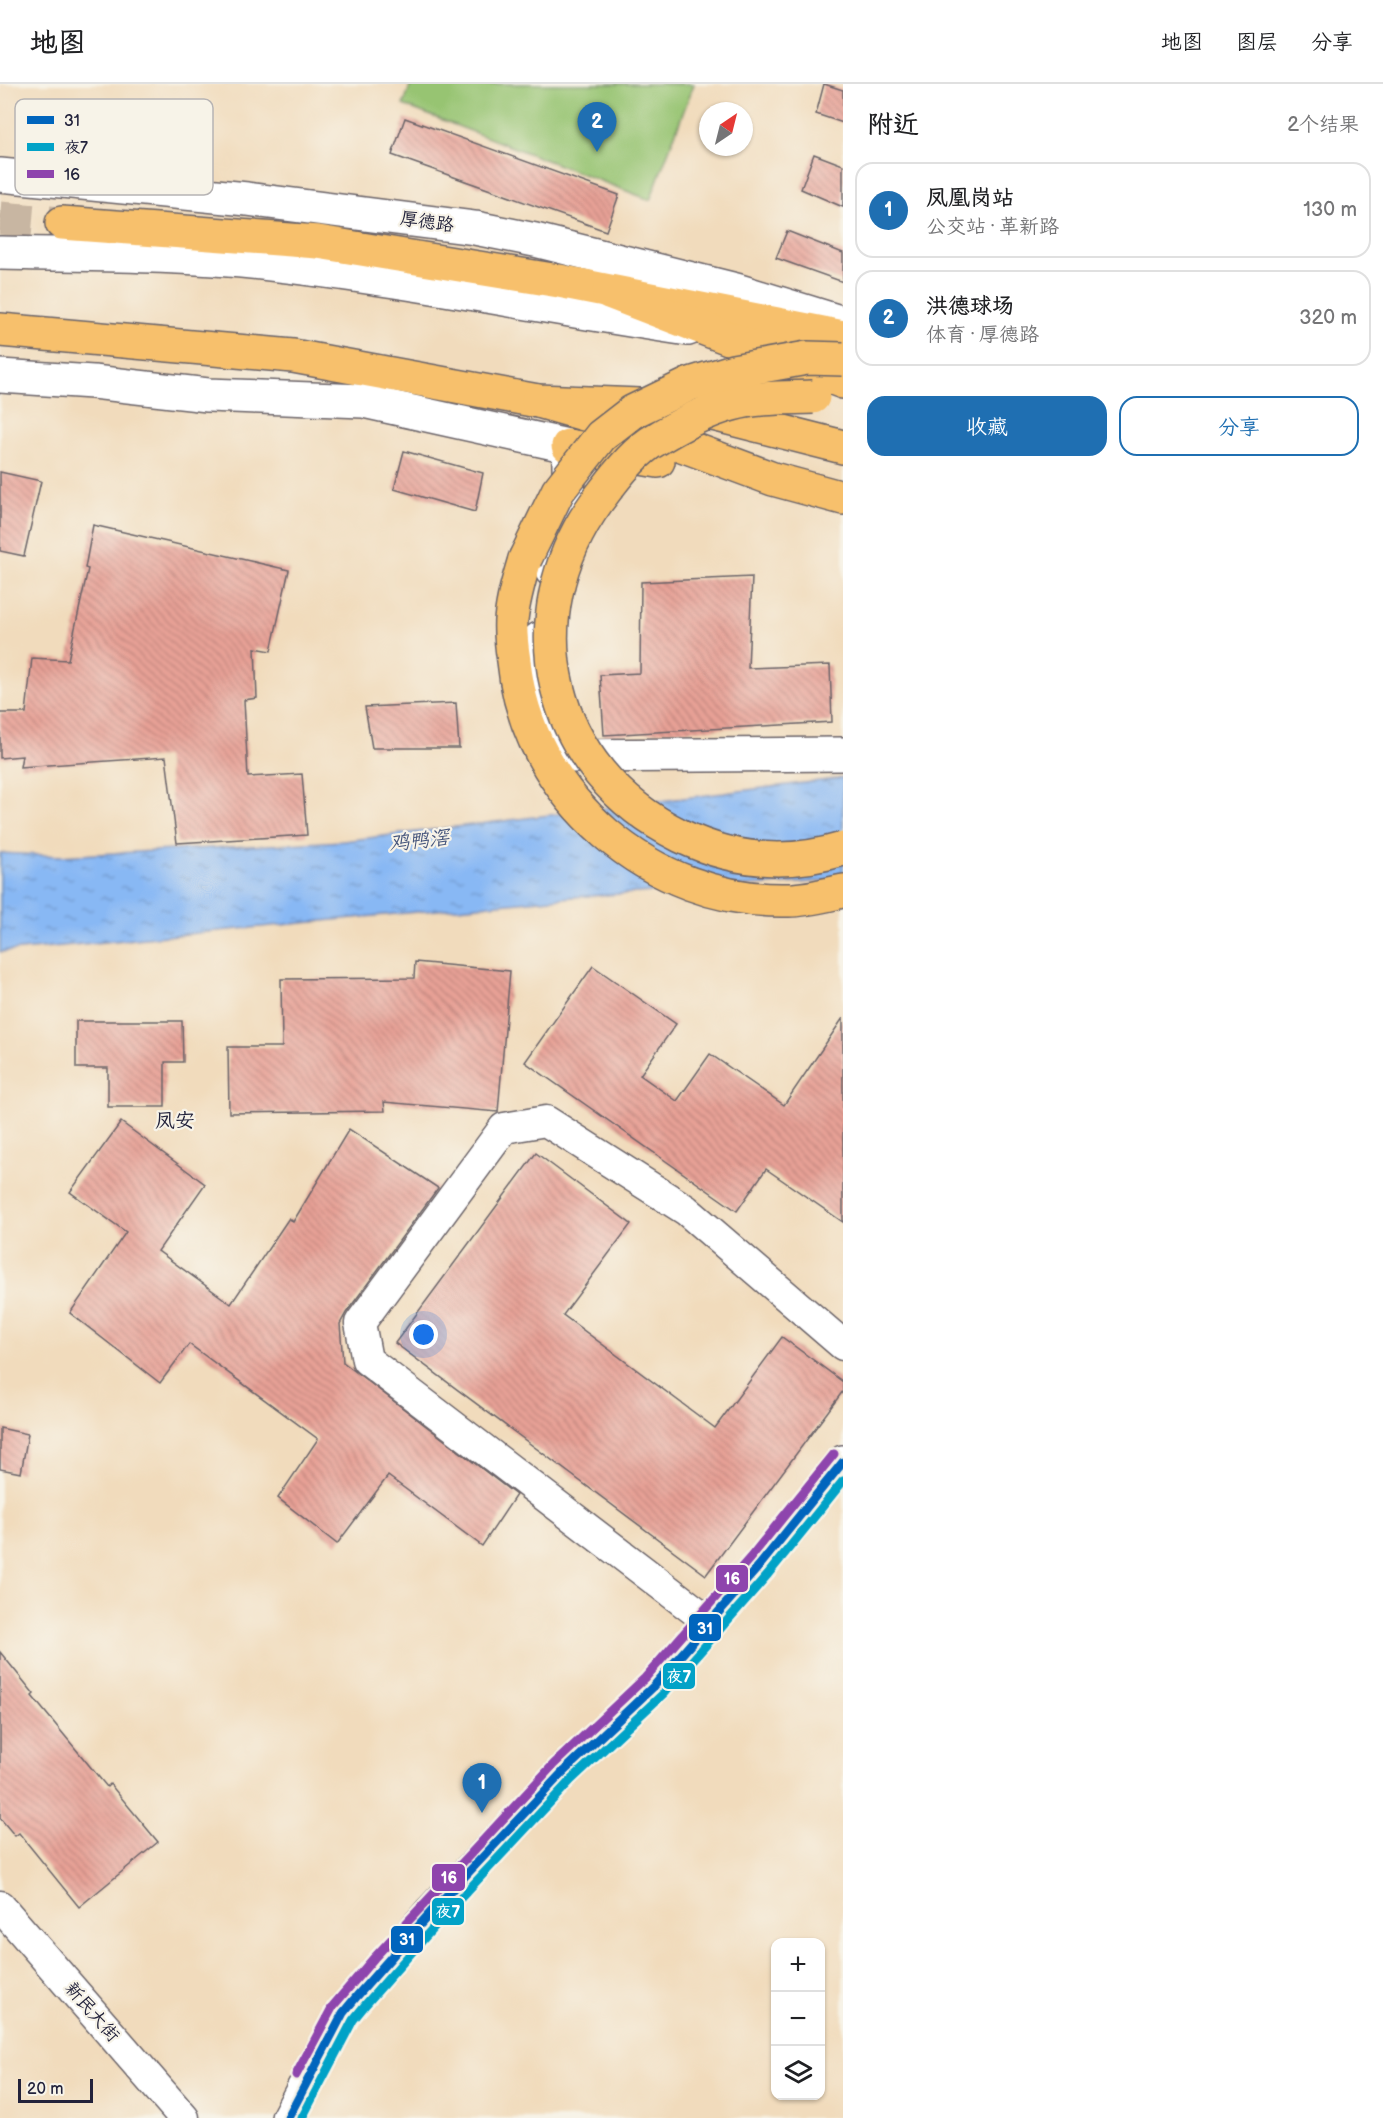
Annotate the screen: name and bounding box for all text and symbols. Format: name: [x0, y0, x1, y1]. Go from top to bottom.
text: 地图: [30, 27, 86, 60]
text: 地图: [1161, 30, 1203, 55]
text: 图层: [1236, 30, 1278, 55]
text: 分享: [1311, 30, 1353, 55]
legend: [15, 99, 213, 195]
north arrow: [699, 102, 753, 156]
pin: 2: [578, 103, 616, 152]
text: 附近: [867, 110, 919, 141]
text: 31: [64, 112, 80, 131]
text: 2个结果: [1287, 113, 1359, 137]
text: 夜7: [64, 139, 88, 158]
text: 16: [64, 166, 80, 185]
text: 凤凰岗站: [926, 185, 1014, 212]
text: 1: [884, 198, 893, 222]
text: 130 m: [1303, 198, 1357, 222]
street label: 厚德路: [399, 208, 455, 236]
text: 公交站 · 革新路: [926, 215, 1059, 239]
text: 洪德球场: [926, 293, 1014, 320]
text: 2: [883, 306, 894, 330]
text: 320 m: [1299, 306, 1357, 330]
text: 体育 · 厚德路: [926, 323, 1039, 347]
button: 收藏: [867, 396, 1107, 456]
button: 分享: [1119, 396, 1359, 456]
water label: 鸡鸭滘: [388, 826, 453, 856]
district label: 凤安: [155, 1109, 195, 1133]
your location: [409, 1320, 438, 1349]
line badge: 16: [715, 1564, 749, 1593]
text: 16: [724, 1570, 741, 1589]
line badge: 31: [688, 1613, 722, 1642]
text: 31: [697, 1620, 713, 1639]
line badge: 夜7: [662, 1662, 696, 1690]
text: 夜7: [667, 1668, 692, 1687]
pin: 1: [462, 1764, 502, 1813]
line badge: 16: [431, 1863, 466, 1892]
text: 16: [441, 1869, 458, 1888]
line badge: 夜7: [431, 1897, 465, 1926]
text: 夜7: [436, 1903, 461, 1922]
line badge: 31: [390, 1925, 424, 1954]
text: 31: [399, 1931, 415, 1950]
map controls: [771, 1938, 825, 2100]
button: +: [771, 1938, 825, 1992]
street label: 新民大街: [60, 1978, 124, 2046]
button: −: [771, 1992, 825, 2046]
button: layers: [771, 2046, 825, 2100]
scale bar: [18, 2076, 93, 2104]
text: 20 m: [27, 2080, 63, 2099]

